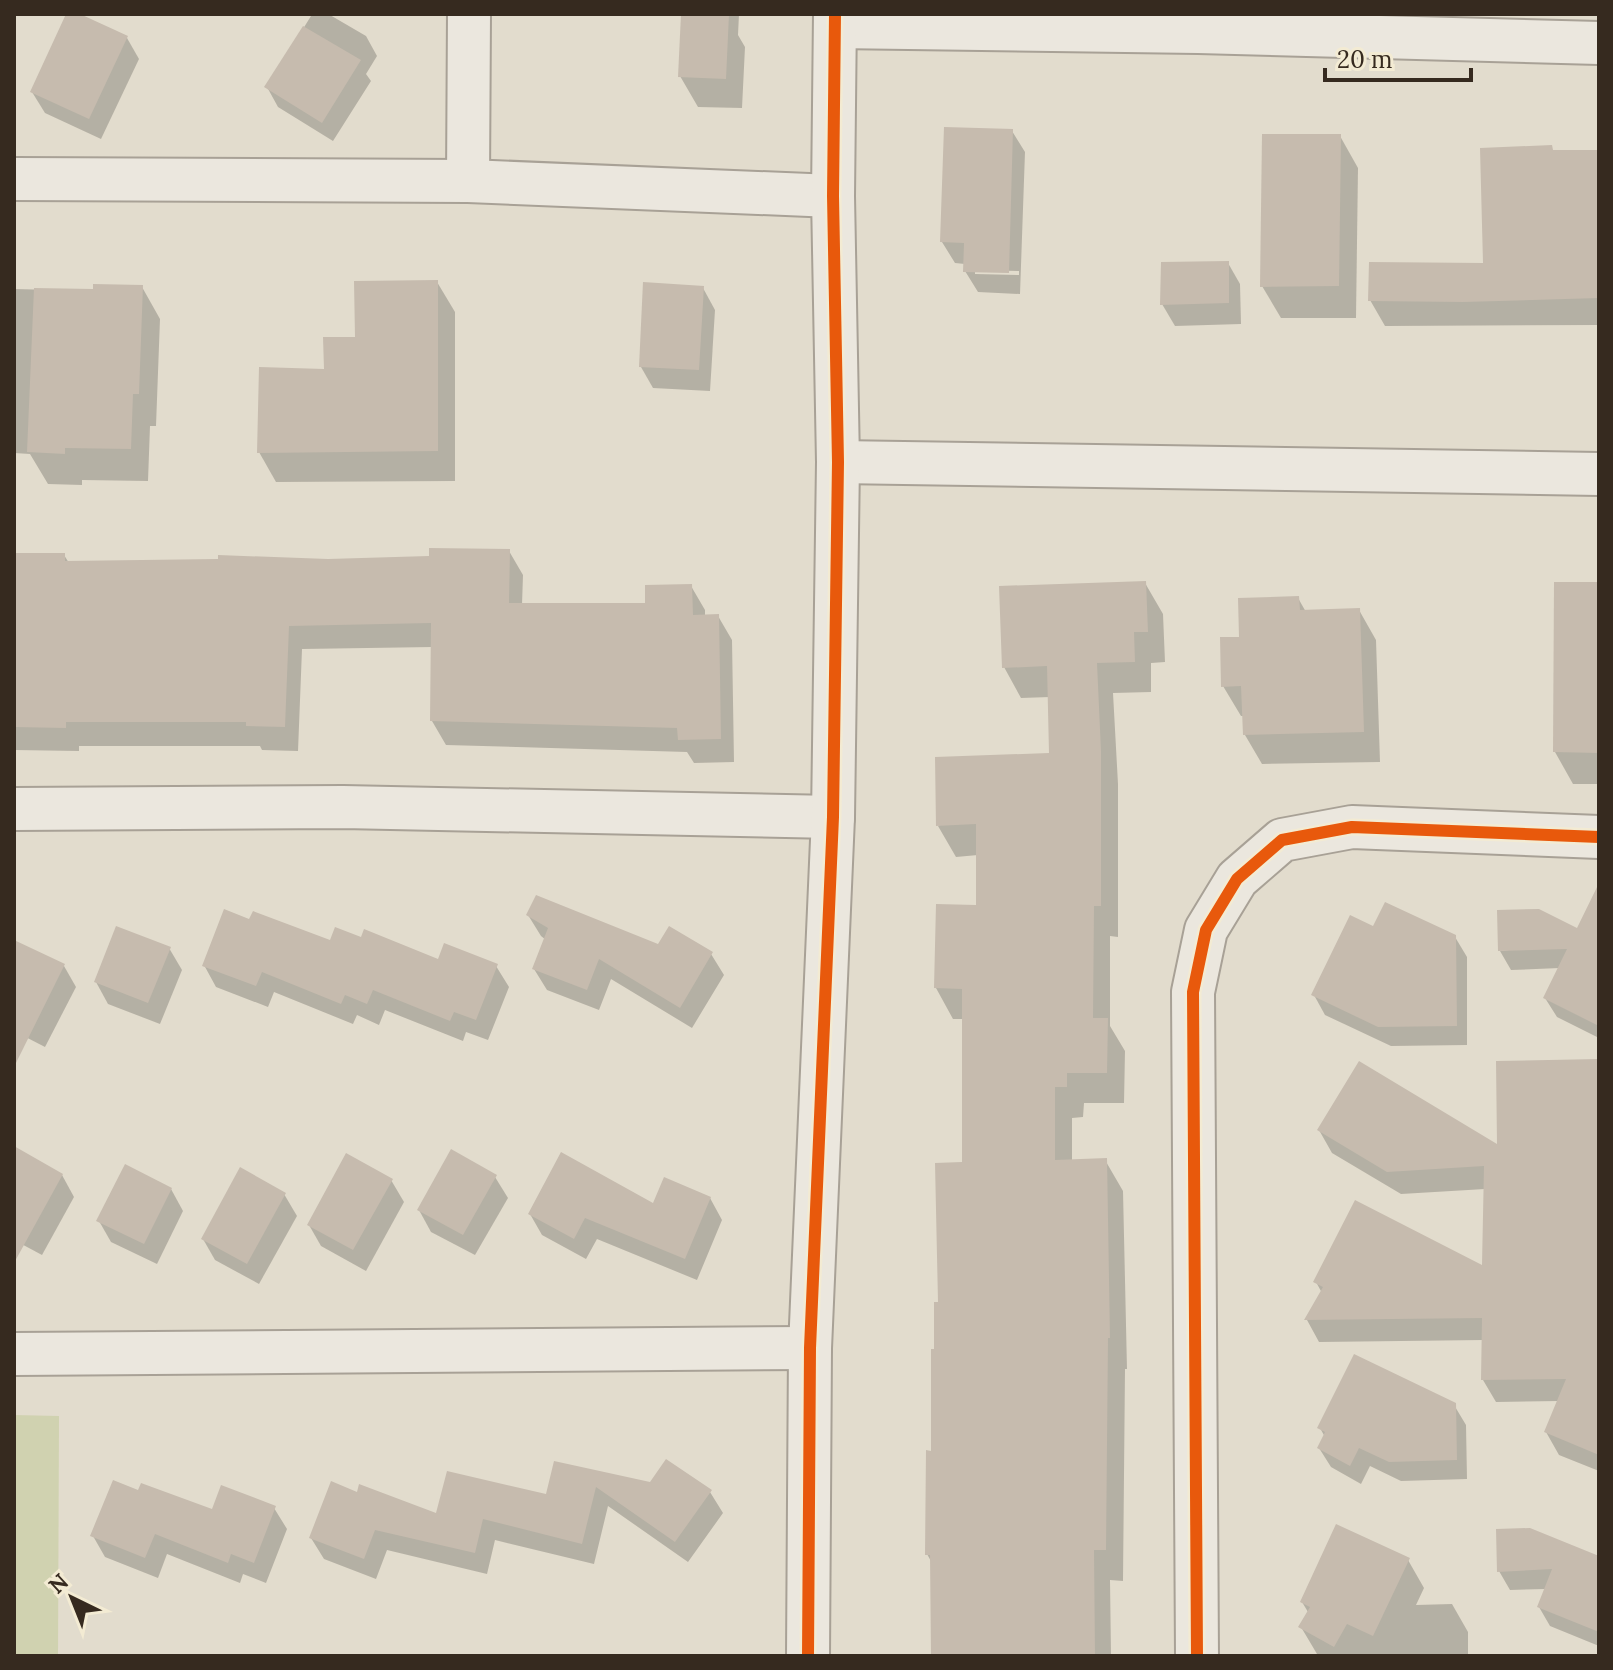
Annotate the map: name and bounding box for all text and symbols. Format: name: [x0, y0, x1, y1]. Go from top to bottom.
scale bar: [1325, 32, 1471, 82]
text: 20 m: [1337, 44, 1393, 75]
north arrow: [32, 1558, 112, 1638]
text: N: [43, 1567, 74, 1599]

